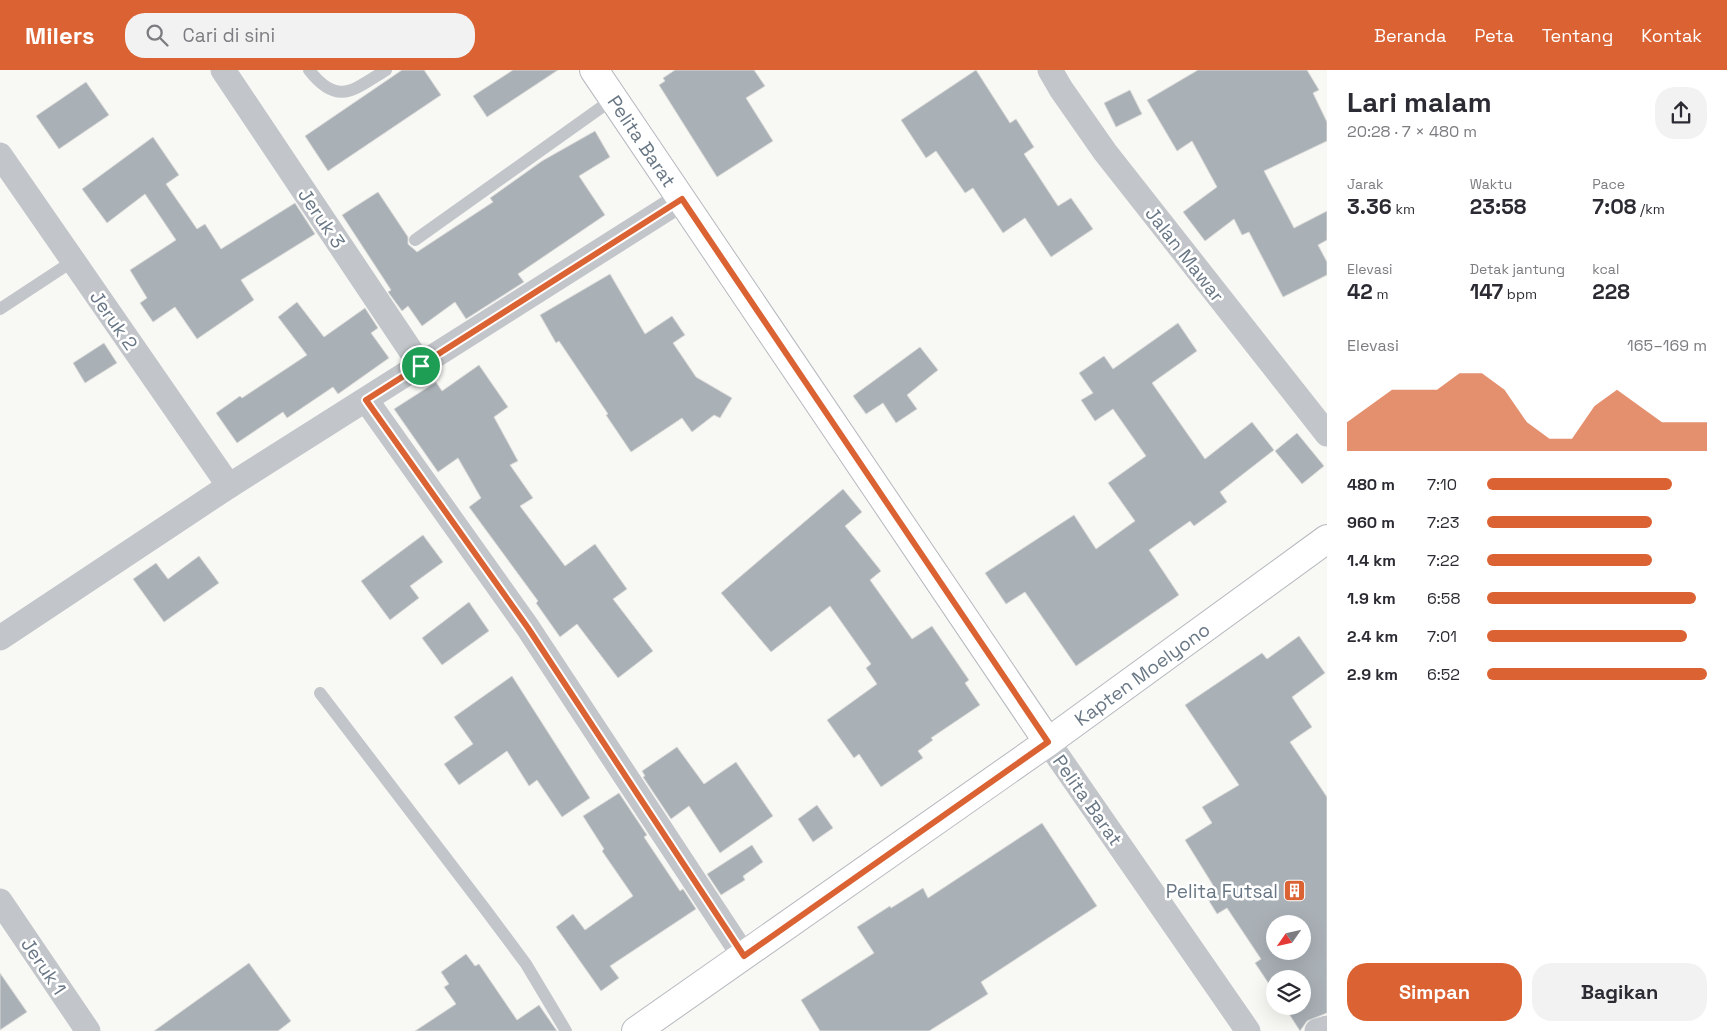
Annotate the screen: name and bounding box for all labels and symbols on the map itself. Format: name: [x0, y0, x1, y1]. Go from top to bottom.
street label: Pelita Barat: [602, 91, 681, 192]
street label: Jeruk 3: [292, 183, 351, 253]
street label: Jalan Mawar: [1140, 202, 1230, 307]
street label: Jeruk 2: [84, 286, 143, 355]
pin: [400, 345, 442, 387]
street label: Kapten Moelyono: [1070, 617, 1215, 732]
street label: Pelita Barat: [1047, 750, 1128, 851]
place label: Pelita Futsal: [1166, 879, 1278, 904]
building icon: Pelita Futsal: [1282, 879, 1306, 903]
north arrow: [1266, 915, 1311, 960]
street label: Jeruk 1: [15, 933, 72, 1000]

